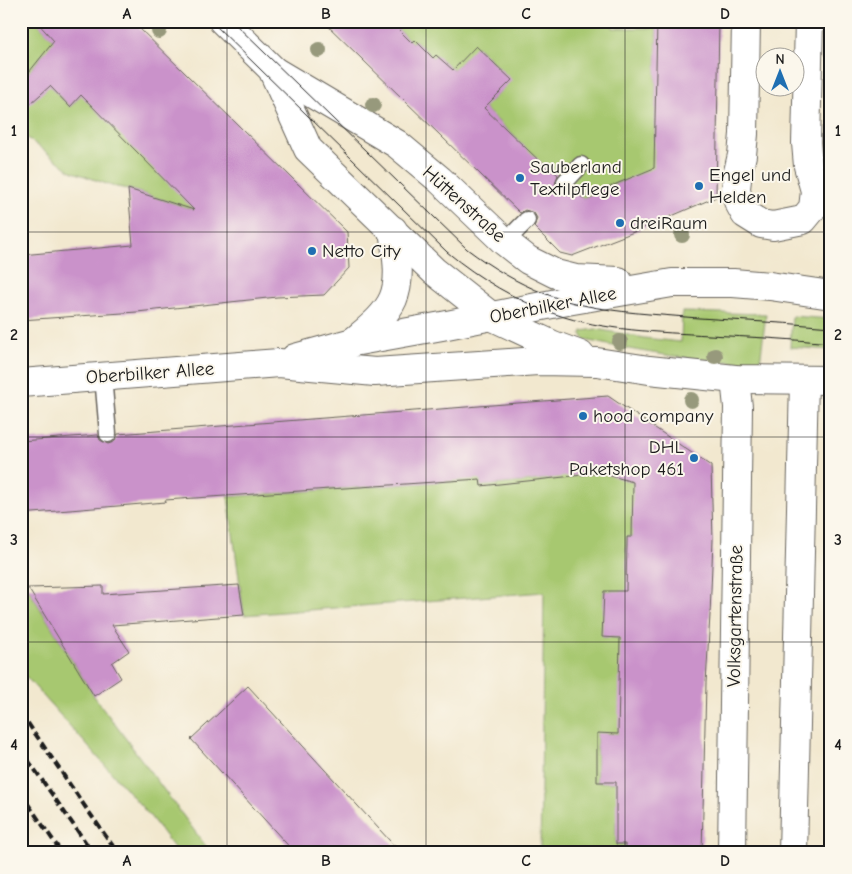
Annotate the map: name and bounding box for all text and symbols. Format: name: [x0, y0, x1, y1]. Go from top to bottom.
text: A: [123, 5, 132, 23]
text: B: [321, 5, 331, 23]
text: C: [521, 5, 531, 23]
text: D: [720, 5, 730, 23]
north arrow: [754, 48, 804, 98]
text: N: [775, 51, 785, 68]
text: 1: [11, 122, 17, 140]
text: 1: [835, 122, 841, 140]
place label: Sauberland Textilpflege: [530, 156, 622, 200]
street label: Hüttenstraße: [418, 161, 510, 247]
place label: Engel und Helden: [709, 164, 791, 208]
marker: Sauberland Textilpflege: [514, 172, 526, 184]
marker: Engel und Helden: [693, 180, 705, 192]
place label: dreiRaum: [630, 212, 707, 234]
marker: dreiRaum: [614, 217, 626, 229]
place label: Netto City: [322, 240, 401, 262]
marker: Netto City: [306, 245, 318, 257]
street label: Oberbilker Allee: [488, 282, 618, 328]
text: 2: [10, 326, 18, 344]
text: 2: [834, 326, 842, 344]
street label: Oberbilker Allee: [85, 358, 215, 388]
place label: hood company: [593, 405, 714, 427]
marker: hood company: [577, 410, 589, 422]
place label: DHL Paketshop 461: [569, 436, 684, 480]
marker: DHL Paketshop 461: [688, 452, 700, 464]
text: 3: [10, 531, 18, 549]
text: 3: [834, 531, 842, 549]
street label: Volksgartenstraße: [723, 545, 747, 687]
text: 4: [10, 736, 18, 754]
text: 4: [834, 736, 842, 754]
text: A: [123, 852, 132, 870]
text: B: [321, 852, 331, 870]
text: C: [521, 852, 531, 870]
text: D: [720, 852, 730, 870]

